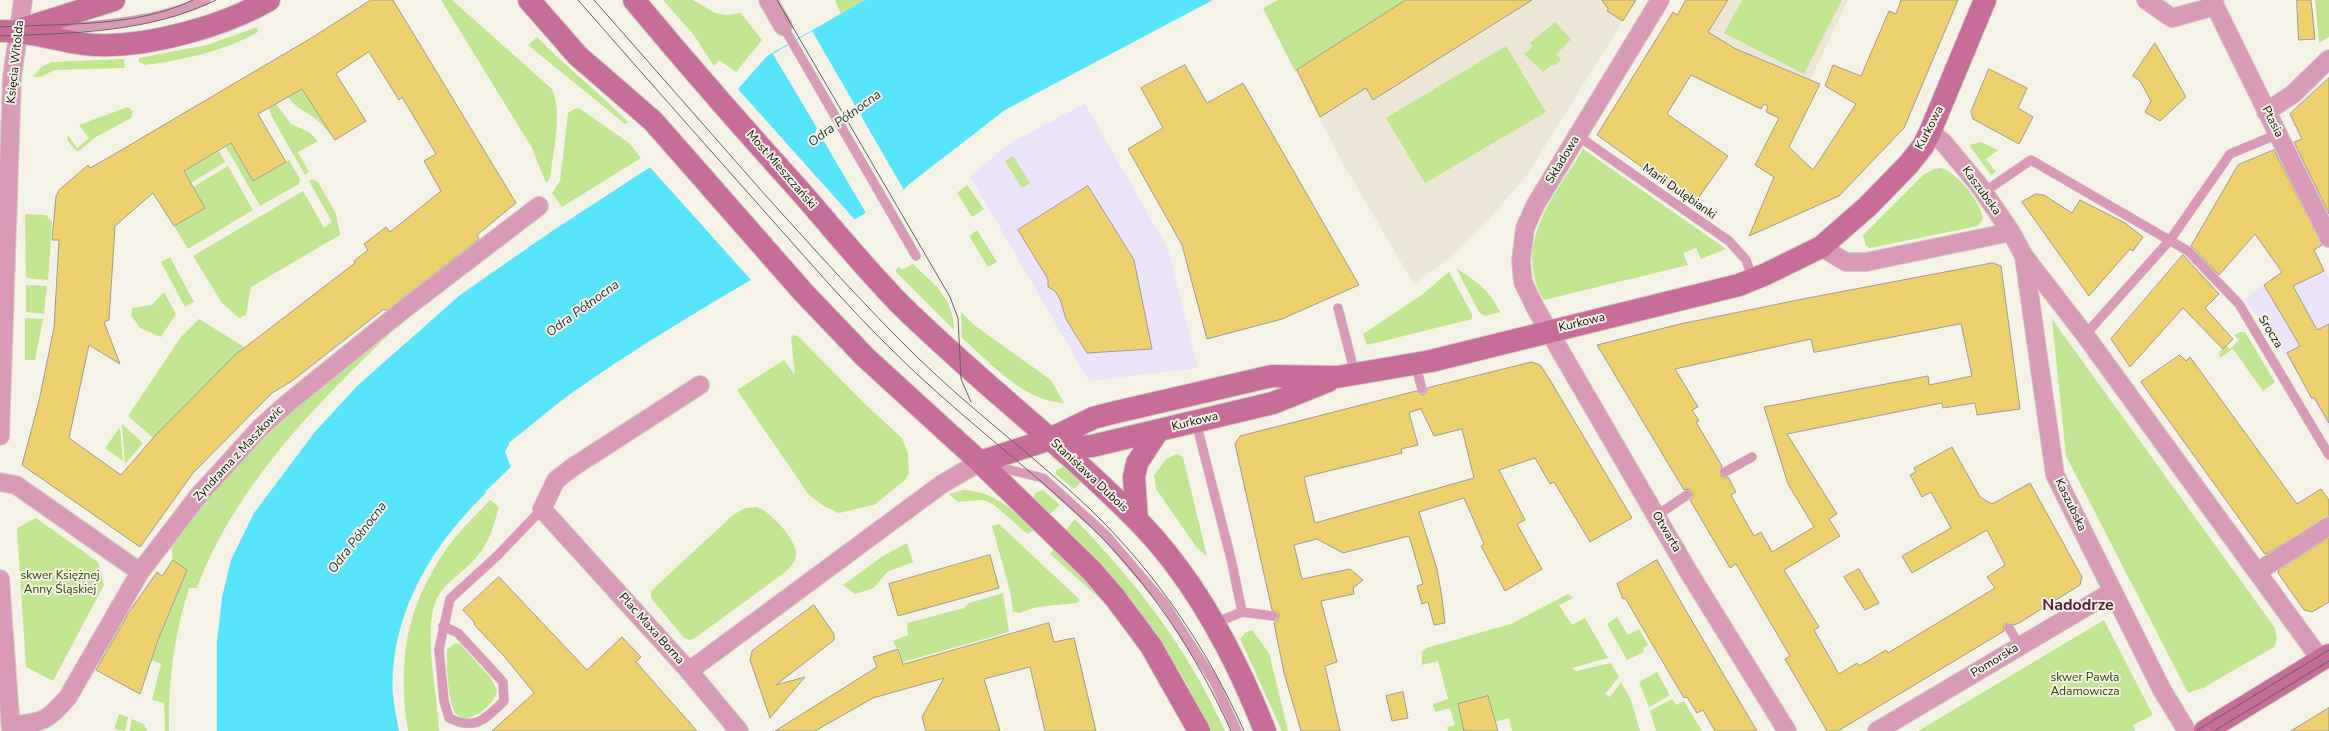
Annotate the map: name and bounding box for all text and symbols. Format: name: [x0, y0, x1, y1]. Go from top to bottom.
street label: Księcia Witolda: [4, 20, 28, 104]
water label: Odra Północna: [806, 87, 884, 151]
street label: Kurkowa: [1913, 104, 1947, 152]
street label: Ptasia: [2258, 104, 2286, 140]
street label: Most Mieszczański: [743, 128, 819, 212]
street label: Składowa: [1543, 133, 1583, 187]
street label: Marii Dulębianki: [1639, 161, 1719, 223]
street label: Kaszubska: [1958, 164, 2004, 218]
water label: Odra Północna: [544, 277, 622, 341]
street label: Kurkowa: [1557, 310, 1607, 336]
street label: Srocza: [2255, 313, 2285, 351]
street label: Zyndrama z Maszkowic: [191, 404, 287, 504]
street label: Kurkowa: [1170, 409, 1220, 435]
street label: Stanisława Dubois: [1047, 436, 1131, 516]
street label: Kaszubska: [2051, 476, 2089, 534]
water label: Odra Północna: [325, 499, 391, 577]
street label: Otwarta: [1648, 509, 1684, 555]
park label: skwer Księżnej Anny Śląskiej: [20, 569, 100, 597]
street label: Plac Maxa Borna: [615, 590, 687, 668]
district label: Nadodrze: [2042, 596, 2114, 616]
street label: Pomorska: [1968, 641, 2022, 681]
park label: skwer Pawła Adamowicza: [2050, 671, 2120, 699]

